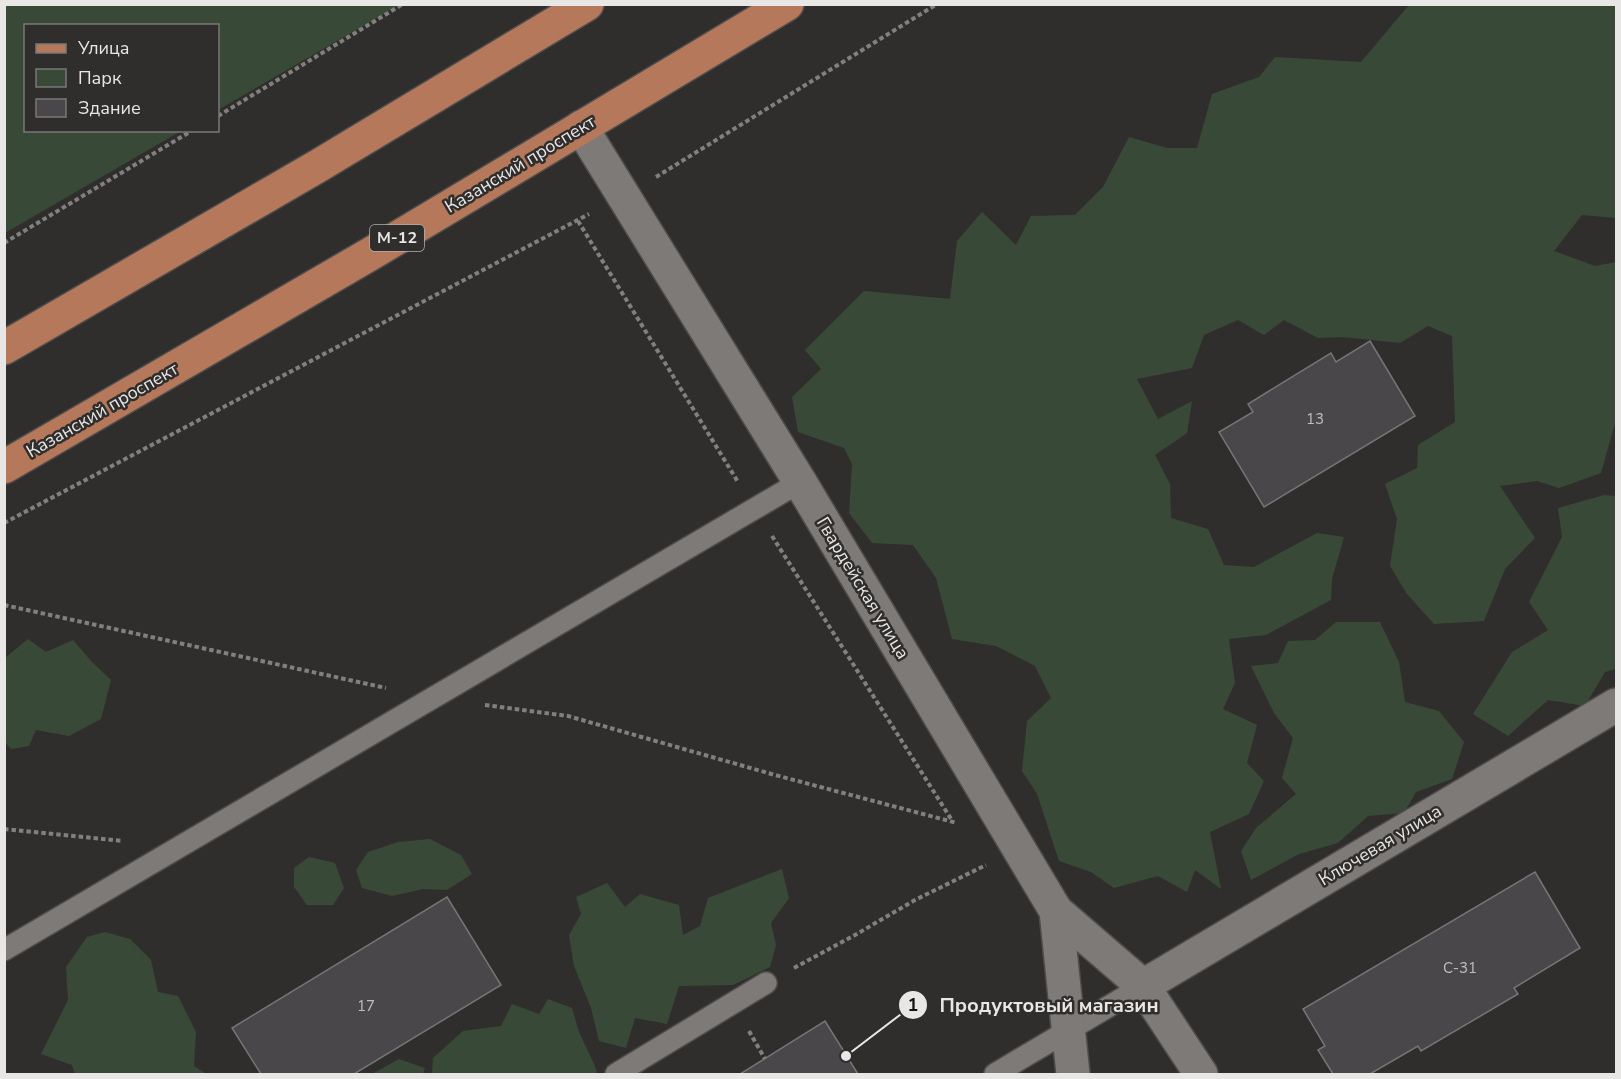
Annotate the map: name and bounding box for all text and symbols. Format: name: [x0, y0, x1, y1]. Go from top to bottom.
legend: [24, 24, 219, 132]
text: Улица: [77, 36, 129, 60]
text: Парк: [78, 66, 122, 90]
text: Здание: [78, 96, 141, 120]
street label: Казанский проспект: [440, 109, 600, 219]
road number: М-12: [370, 225, 424, 251]
street label: Казанский проспект: [22, 357, 182, 463]
house number: 13: [1306, 409, 1324, 429]
street label: Гвардейская улица: [811, 513, 915, 663]
street label: Ключевая улица: [1314, 799, 1446, 891]
house number: С-31: [1443, 958, 1477, 978]
callout: Продуктовый магазин: [898, 986, 1171, 1024]
text: Продуктовый магазин: [939, 992, 1159, 1019]
text: 1: [908, 993, 918, 1017]
house number: 17: [357, 996, 375, 1016]

